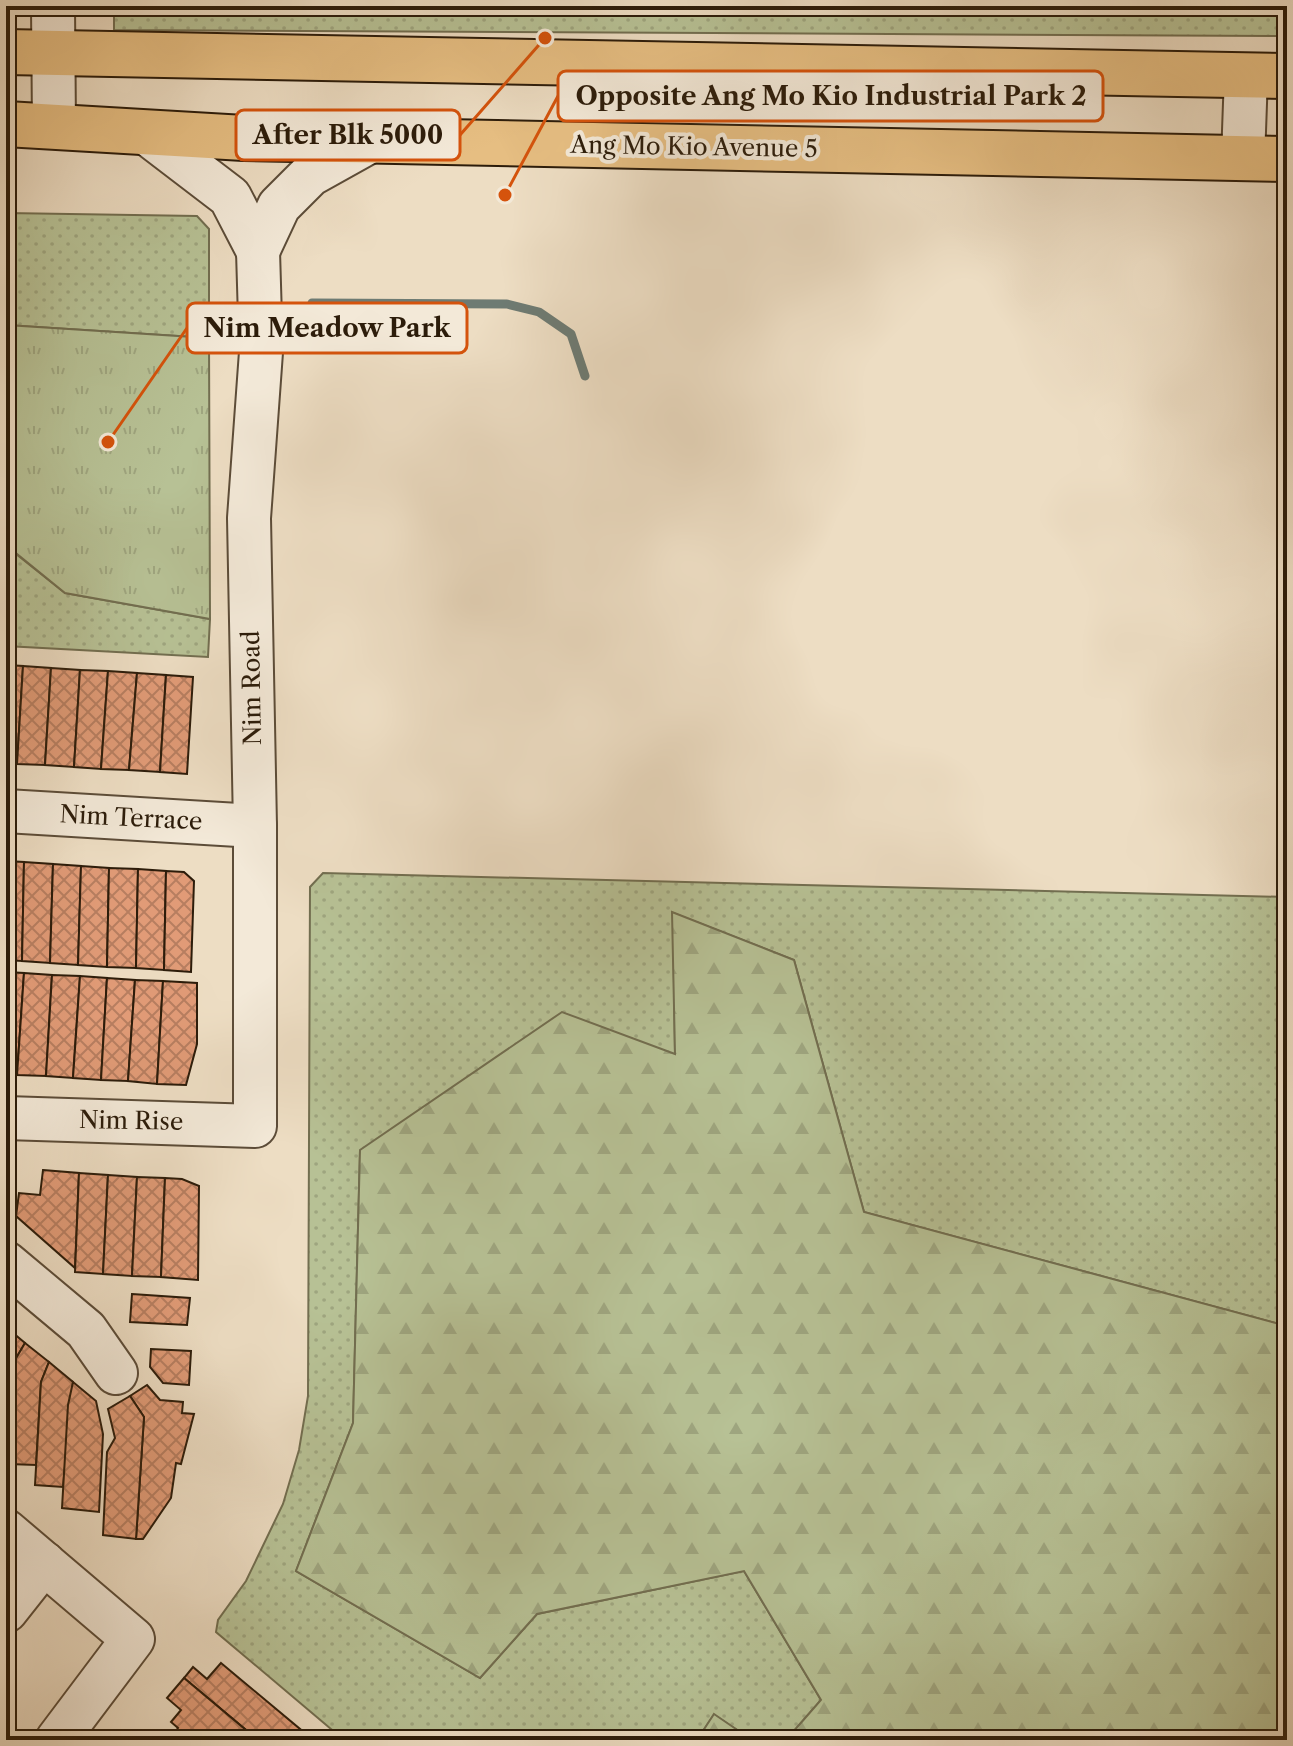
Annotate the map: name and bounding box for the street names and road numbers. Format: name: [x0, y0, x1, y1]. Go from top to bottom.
street label: Ang Mo Kio Avenue 5: [569, 130, 818, 163]
street label: Nim Road: [236, 630, 267, 746]
street label: Nim Terrace: [59, 799, 203, 836]
street label: Nim Rise: [79, 1105, 183, 1136]

